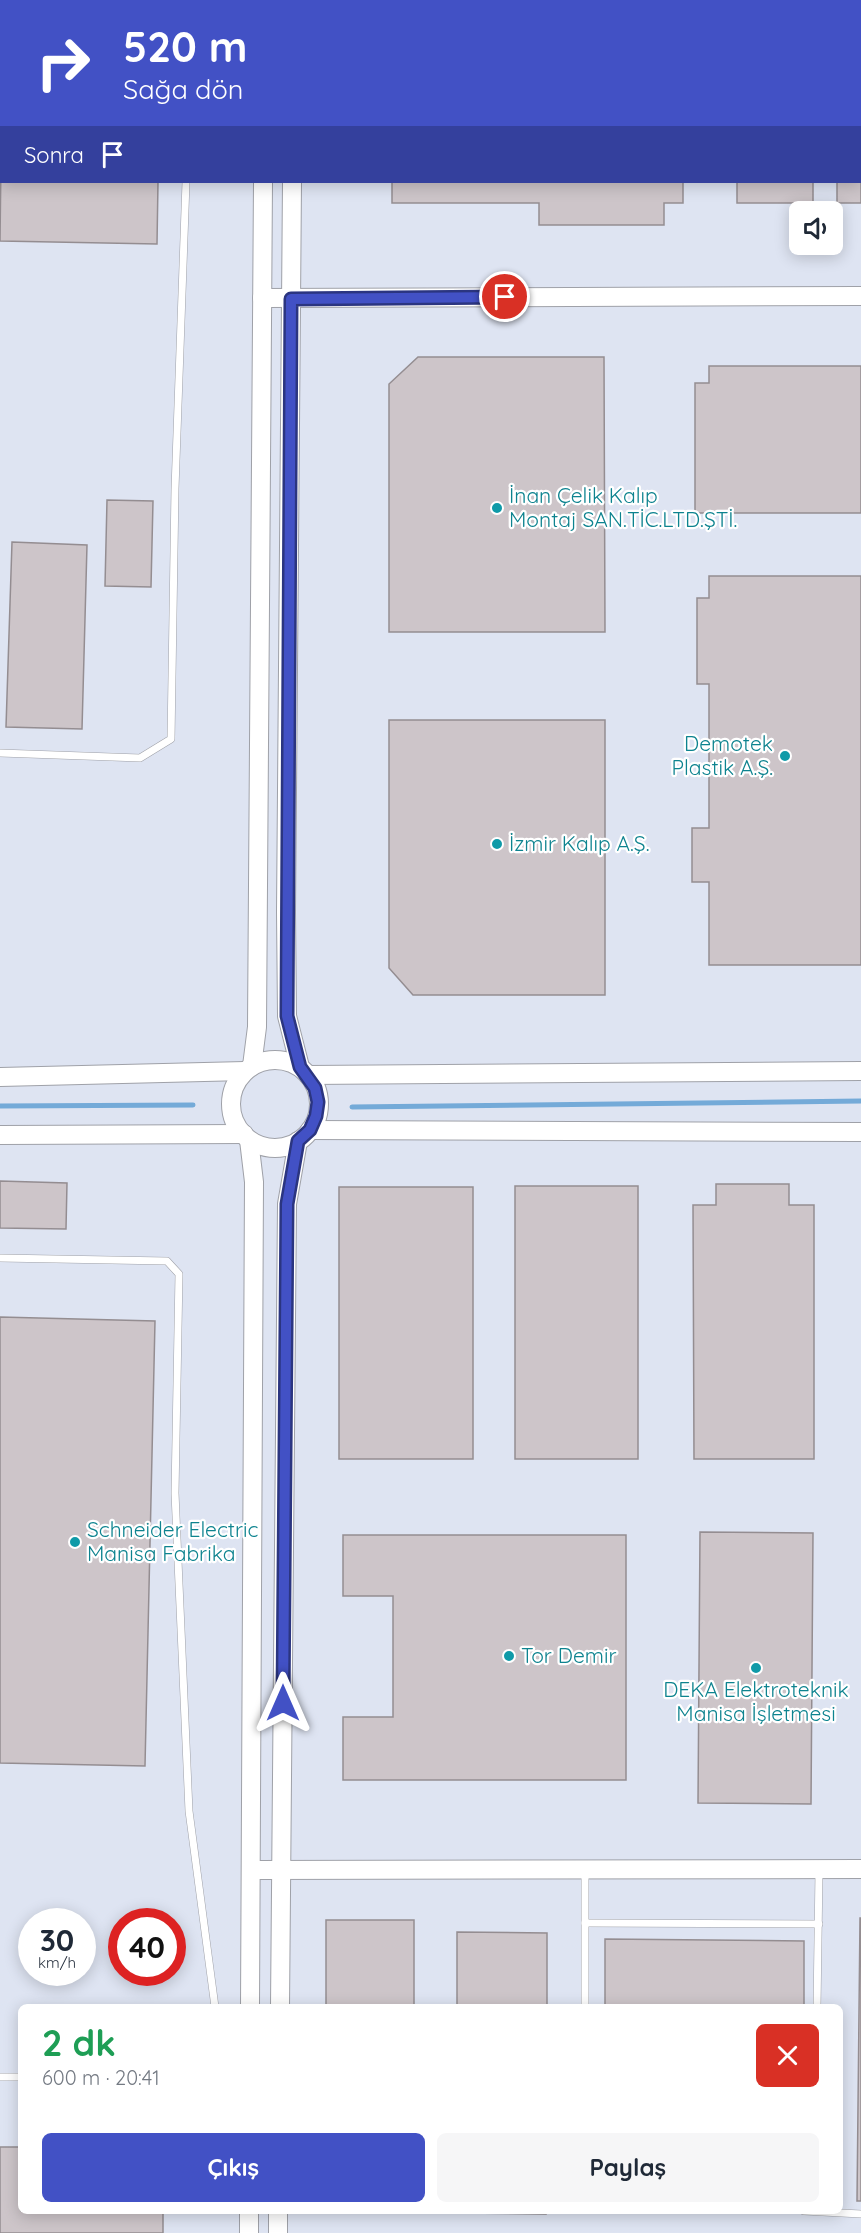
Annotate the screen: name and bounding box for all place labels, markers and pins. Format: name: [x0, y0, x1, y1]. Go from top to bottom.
pin: [479, 271, 530, 322]
place label: İnan Çelik Kalıp Montaj SAN.TİC.LTD.ŞTİ.: [509, 482, 737, 532]
marker: İnan Çelik Kalıp Montaj SAN.TİC.LTD.ŞTİ.: [490, 501, 504, 515]
place label: Demotek Plastik A.Ş.: [672, 730, 773, 780]
marker: Demotek Plastik A.Ş.: [778, 749, 792, 763]
place label: İzmir Kalıp A.Ş.: [509, 830, 649, 856]
marker: İzmir Kalıp A.Ş.: [490, 837, 504, 851]
place label: Schneider Electric Manisa Fabrika: [87, 1516, 259, 1566]
marker: Schneider Electric Manisa Fabrika: [68, 1535, 82, 1549]
place label: Tor Demir: [521, 1642, 617, 1668]
marker: Tor Demir: [502, 1649, 516, 1663]
marker: DEKA Elektroteknik Manisa İşletmesi: [749, 1661, 763, 1675]
place label: DEKA Elektroteknik Manisa İşletmesi: [663, 1676, 849, 1726]

